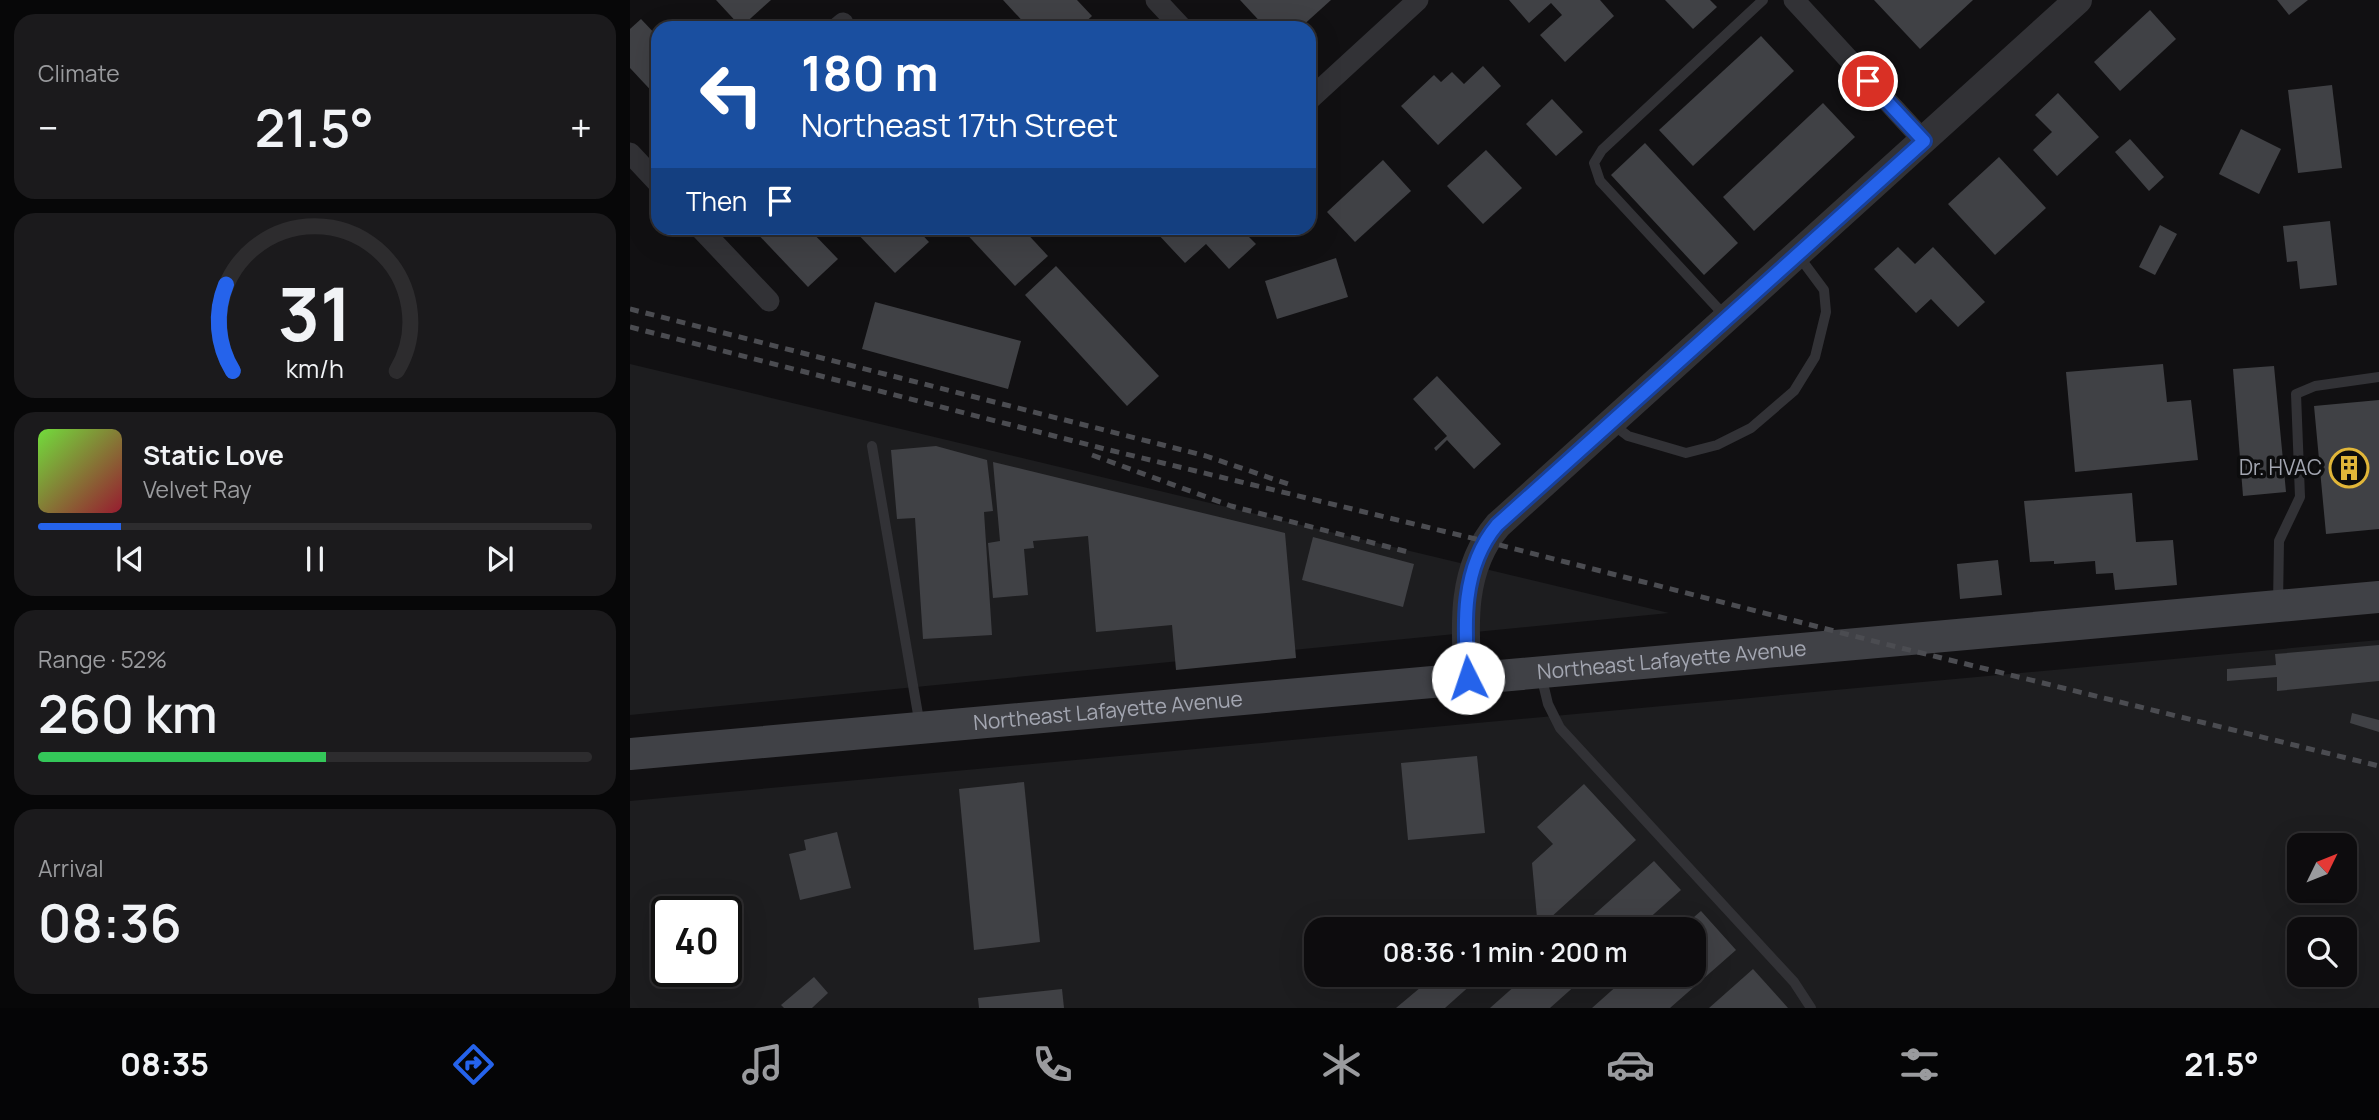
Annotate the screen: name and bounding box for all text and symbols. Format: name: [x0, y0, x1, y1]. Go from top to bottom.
text: 180 m: [801, 39, 939, 106]
icon: left: [686, 49, 777, 140]
pin: [1838, 51, 1898, 111]
text: Climate: [38, 57, 120, 89]
icon: arrive: [1849, 62, 1887, 100]
text: 21.5°: [255, 92, 374, 163]
text: −: [38, 101, 59, 153]
text: +: [570, 101, 592, 153]
text: Northeast 17th Street: [801, 103, 1118, 147]
icon: arrive: [761, 182, 799, 220]
text: Then: [686, 183, 747, 219]
text: 31: [278, 264, 352, 364]
text: km/h: [286, 351, 344, 386]
text: Static Love: [143, 437, 284, 473]
building icon: Dr. HVAC: [2328, 447, 2370, 489]
place label: Dr. HVAC: [2239, 453, 2322, 481]
text: Velvet Ray: [143, 473, 252, 505]
icon: previous: [111, 540, 149, 578]
icon: pause: [296, 540, 334, 578]
icon: next: [481, 540, 519, 578]
street label: Northeast Lafayette Avenue: [1536, 633, 1808, 686]
position arrow: [1431, 641, 1505, 715]
text: Range · 52%: [38, 643, 167, 675]
text: 260 km: [38, 678, 218, 749]
street label: Northeast Lafayette Avenue: [972, 684, 1244, 736]
north arrow: [2287, 833, 2357, 903]
map controls: [2287, 833, 2357, 987]
text: Arrival: [38, 852, 104, 884]
text: 08:36: [38, 887, 182, 958]
speed limit sign: 40: [651, 896, 742, 987]
button: search: [2287, 917, 2357, 987]
text: 08:36 · 1 min · 200 m: [1383, 934, 1627, 970]
icon: directions: [449, 1040, 498, 1089]
icon: music: [738, 1040, 787, 1089]
icon: phone: [1028, 1040, 1077, 1089]
icon: climate: [1317, 1040, 1366, 1089]
icon: car: [1606, 1040, 1655, 1089]
icon: filters: [1895, 1040, 1944, 1089]
text: 08:35: [120, 1042, 209, 1086]
text: 21.5°: [2184, 1042, 2259, 1086]

